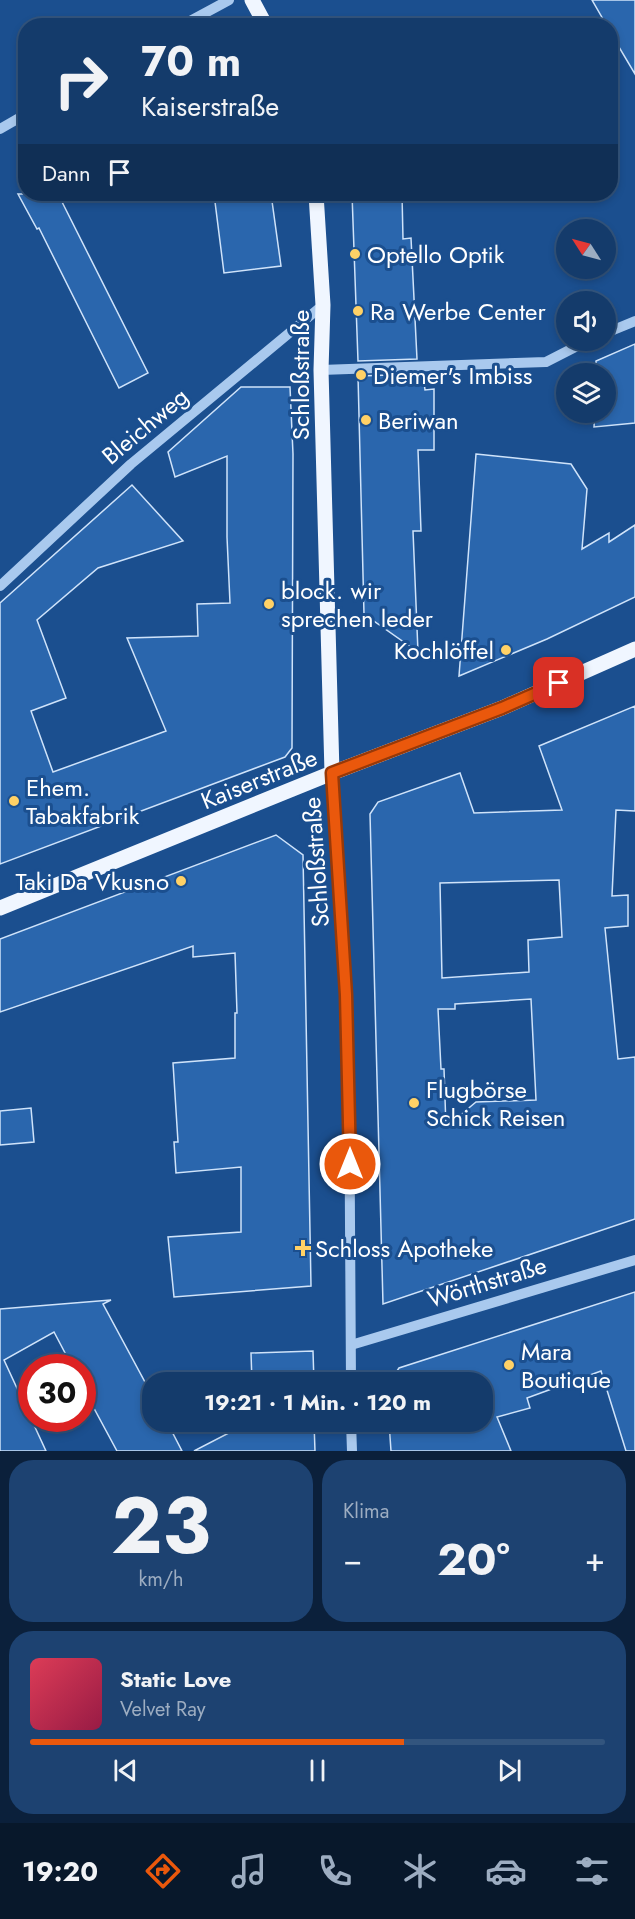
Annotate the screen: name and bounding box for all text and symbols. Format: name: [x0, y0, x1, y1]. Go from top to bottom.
text: 70 m: [141, 31, 241, 92]
icon: right: [42, 42, 120, 120]
text: Kaiserstraße: [141, 87, 279, 126]
icon: arrive: [103, 156, 136, 189]
text: Dann: [42, 157, 91, 189]
north arrow: [556, 219, 616, 279]
map controls: [556, 219, 616, 423]
place label: Optello Optik: [367, 237, 505, 272]
marker: Optello Optik: [348, 247, 362, 261]
button: sound: [556, 291, 616, 351]
place label: Ra Werbe Center: [370, 294, 546, 329]
marker: Ra Werbe Center: [351, 304, 365, 318]
street label: Schloßstraße: [283, 310, 318, 440]
place label: Diemer's Imbiss: [373, 358, 532, 393]
button: layers: [556, 363, 616, 423]
marker: Diemer's Imbiss: [354, 368, 368, 382]
street label: Bleichweg: [94, 379, 196, 473]
place label: Beriwan: [378, 403, 459, 438]
marker: Beriwan: [359, 413, 373, 427]
place label: block. wir sprechen leder: [281, 573, 434, 636]
marker: block. wir sprechen leder: [262, 597, 276, 611]
place label: Kochlöffel: [394, 633, 494, 668]
marker: Kochlöffel: [499, 643, 513, 657]
pin: [533, 657, 584, 708]
icon: arrive: [542, 666, 575, 699]
street label: Kaiserstraße: [196, 740, 322, 818]
place label: Ehem. Tabakfabrik: [26, 770, 140, 833]
marker: Ehem. Tabakfabrik: [7, 794, 21, 808]
street label: Schloßstraße: [294, 796, 338, 928]
place label: Taki Da Vkusno: [15, 864, 169, 899]
marker: Taki Da Vkusno: [174, 874, 188, 888]
place label: Flugbörse Schick Reisen: [426, 1072, 565, 1135]
marker: Flugbörse Schick Reisen: [407, 1096, 421, 1110]
position arrow: [318, 1132, 382, 1196]
place label: Schloss Apotheke: [315, 1231, 493, 1266]
marker: Schloss Apotheke: [296, 1241, 310, 1255]
street label: Wörthstraße: [423, 1247, 551, 1317]
place label: Mara Boutique: [521, 1334, 611, 1397]
speed limit sign: 30: [18, 1354, 96, 1432]
marker: Mara Boutique: [502, 1358, 516, 1372]
text: 19:21 · 1 Min. · 120 m: [204, 1386, 431, 1418]
text: 23: [111, 1470, 211, 1582]
text: Klima: [343, 1497, 389, 1526]
text: 20°: [437, 1527, 510, 1592]
text: −: [343, 1536, 362, 1583]
text: +: [585, 1536, 605, 1583]
text: km/h: [138, 1565, 184, 1594]
text: Static Love: [120, 1663, 231, 1695]
text: Velvet Ray: [120, 1695, 206, 1724]
icon: previous: [109, 1754, 142, 1787]
icon: pause: [301, 1754, 334, 1787]
icon: next: [493, 1754, 526, 1787]
icon: directions: [142, 1850, 184, 1892]
icon: music: [228, 1850, 270, 1892]
icon: phone: [314, 1850, 356, 1892]
icon: climate: [399, 1850, 441, 1892]
icon: car: [485, 1850, 527, 1892]
icon: filters: [571, 1850, 613, 1892]
text: 19:20: [22, 1852, 98, 1891]

